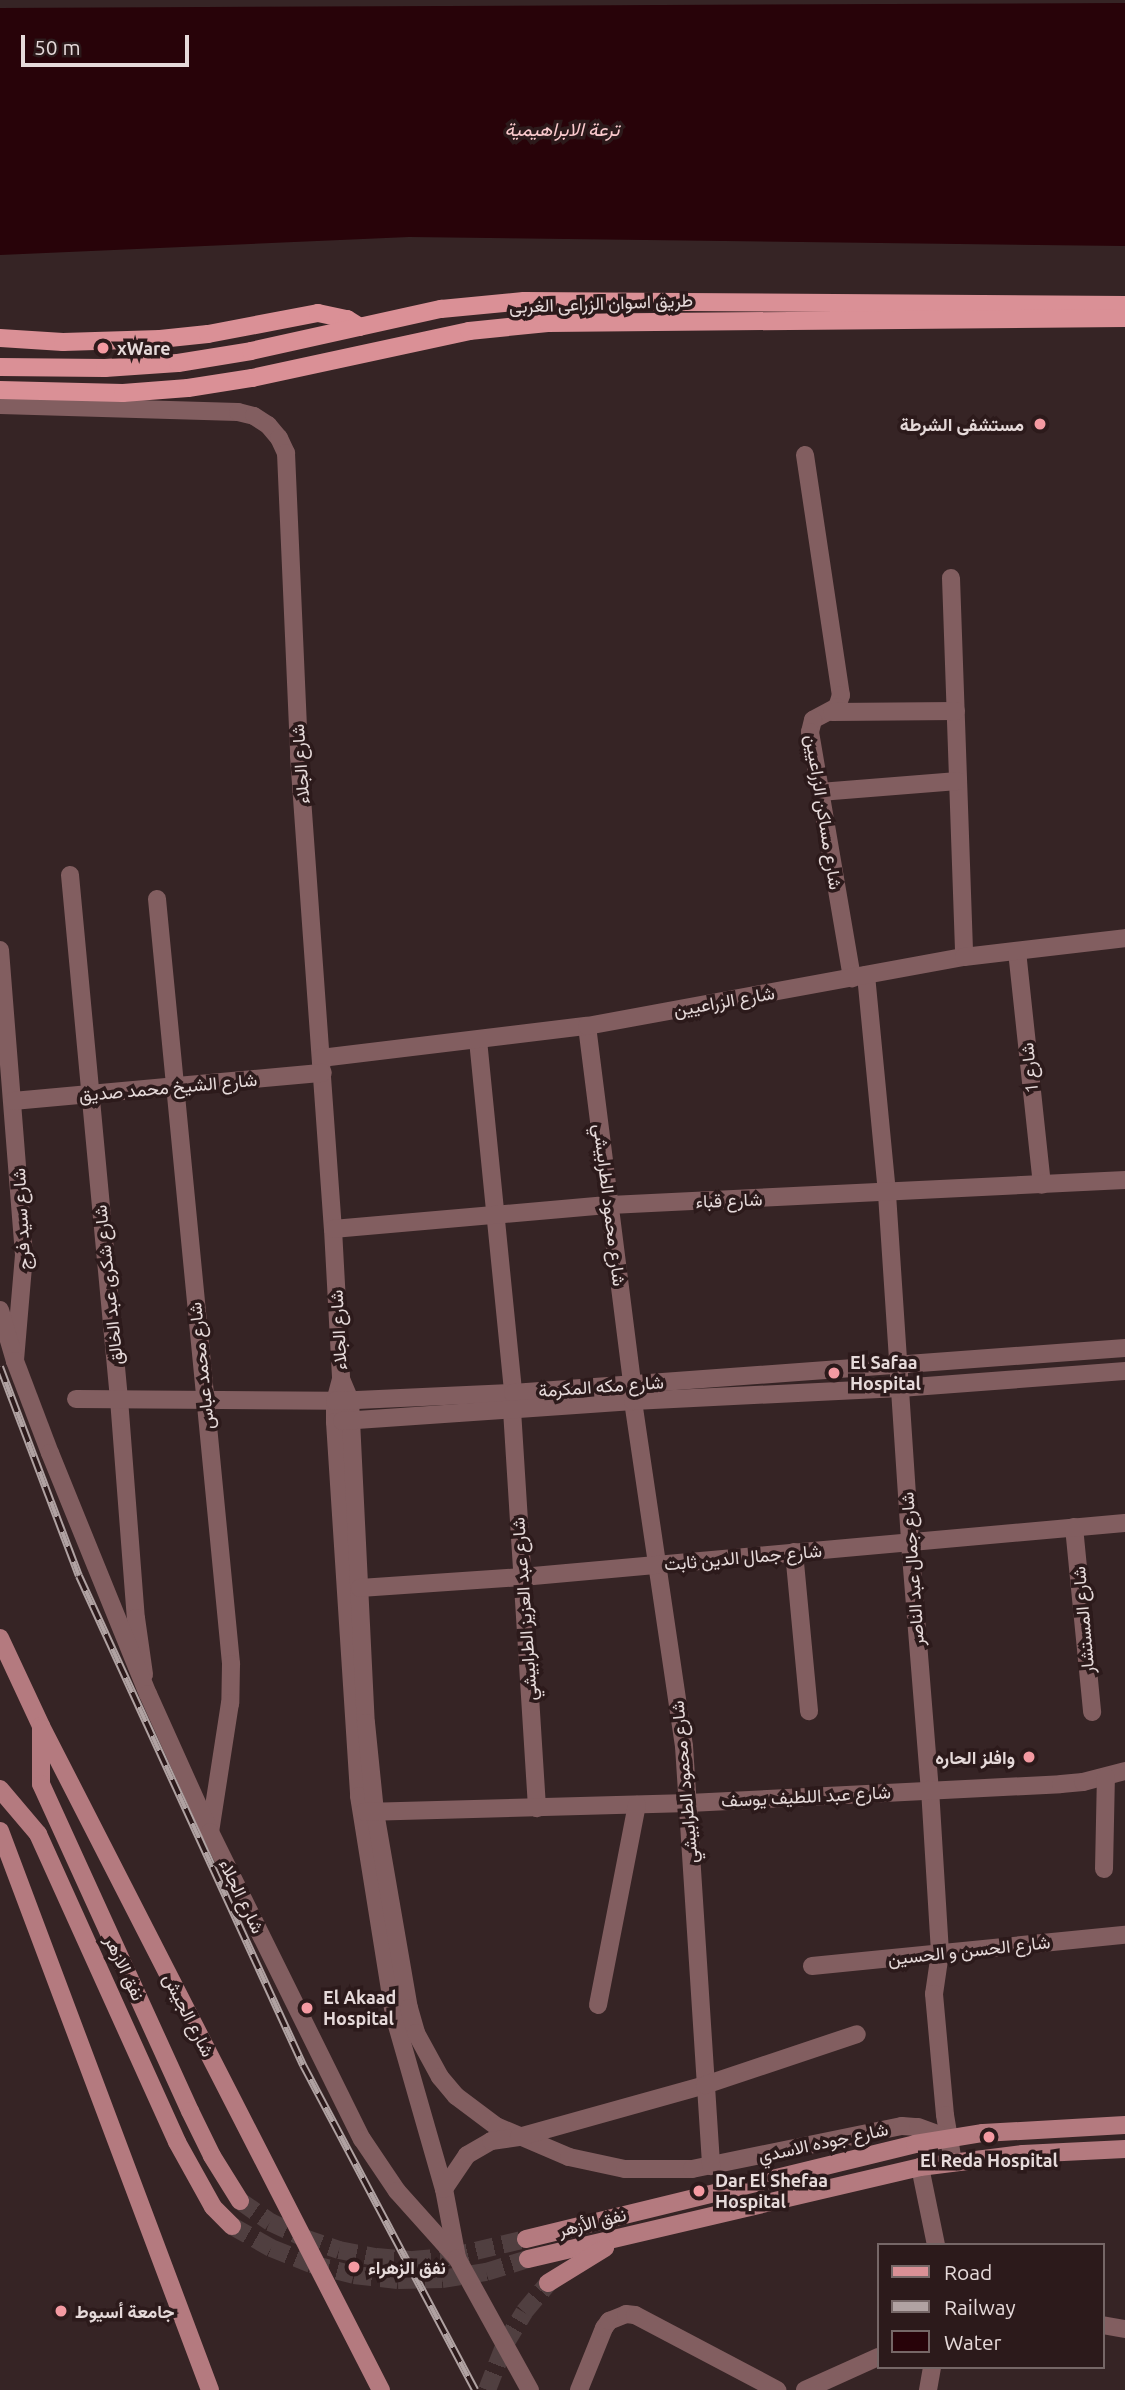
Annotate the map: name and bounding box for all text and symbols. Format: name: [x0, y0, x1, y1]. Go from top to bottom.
scale bar: [24, 21, 192, 65]
text: 50 m: [34, 35, 81, 59]
water label: ترعة الابراهيمية: [505, 119, 619, 141]
street label: طريق اسوان الزراعى الغربى: [509, 289, 693, 317]
place label: xWare: [117, 337, 171, 359]
marker: xWare: [95, 340, 111, 356]
place label: مستشفى الشرطة: [900, 413, 1024, 435]
marker: مستشفى الشرطة: [1030, 414, 1050, 434]
street label: شارع الجلاء: [286, 723, 314, 805]
street label: شارع مساكن الزراعيين: [801, 733, 847, 891]
street label: شارع الزراعيين: [672, 981, 776, 1021]
street label: شارع 1: [1016, 1042, 1042, 1094]
street label: شارع الشيخ محمد صديق: [78, 1068, 258, 1106]
street label: شارع محمود الطرابيشي: [589, 1123, 631, 1287]
street label: شارع سيد فرج: [8, 1168, 34, 1270]
street label: شارع قباء: [695, 1188, 763, 1212]
street label: شارع شكرى عبد الخالق: [89, 1204, 127, 1366]
street label: شارع الجلاء: [325, 1289, 351, 1371]
street label: شارع محمد عباس: [184, 1301, 218, 1431]
place label: El Safaa Hospital: [850, 1352, 921, 1394]
marker: El Safaa Hospital: [824, 1363, 844, 1383]
street label: شارع مكه المكرمة: [537, 1371, 665, 1401]
street label: شارع جمال عبد الناصر: [896, 1491, 928, 1647]
street label: شارع عبد العزيز الطرابيشي: [507, 1517, 541, 1701]
street label: شارع جمال الدين ثابت: [663, 1539, 823, 1575]
street label: شارع المستشار: [1068, 1565, 1098, 1675]
street label: شارع محمود الطرابيشي: [666, 1700, 702, 1864]
place label: وافلز الحاره: [935, 1746, 1015, 1768]
marker: وافلز الحاره: [1021, 1749, 1037, 1765]
street label: شارع عبد اللطيف يوسف: [721, 1781, 891, 1811]
street label: شارع الجلاء: [215, 1855, 269, 1937]
street label: شارع الحسن و الحسين: [887, 1931, 1051, 1969]
street label: نفق الازهر: [101, 1932, 149, 2004]
street label: شارع الجيش: [159, 1970, 219, 2060]
place label: El Akaad Hospital: [323, 1987, 396, 2030]
marker: El Akaad Hospital: [297, 1998, 317, 2018]
street label: شارع جوده الاسدي: [756, 2118, 890, 2166]
marker: El Reda Hospital: [979, 2127, 999, 2147]
place label: El Reda Hospital: [920, 2149, 1058, 2171]
place label: Dar El Shefaa Hospital: [715, 2170, 828, 2212]
marker: Dar El Shefaa Hospital: [689, 2181, 709, 2201]
street label: نفق الأزهر: [556, 2203, 628, 2241]
legend: [876, 2243, 1104, 2369]
place label: نفق الزهراء: [368, 2256, 446, 2278]
marker: نفق الزهراء: [346, 2259, 362, 2275]
text: Road: [944, 2260, 992, 2284]
text: Railway: [944, 2295, 1016, 2319]
place label: جامعة أسيوط: [75, 2300, 174, 2322]
marker: جامعة أسيوط: [53, 2303, 69, 2319]
text: Water: [944, 2330, 1002, 2354]

